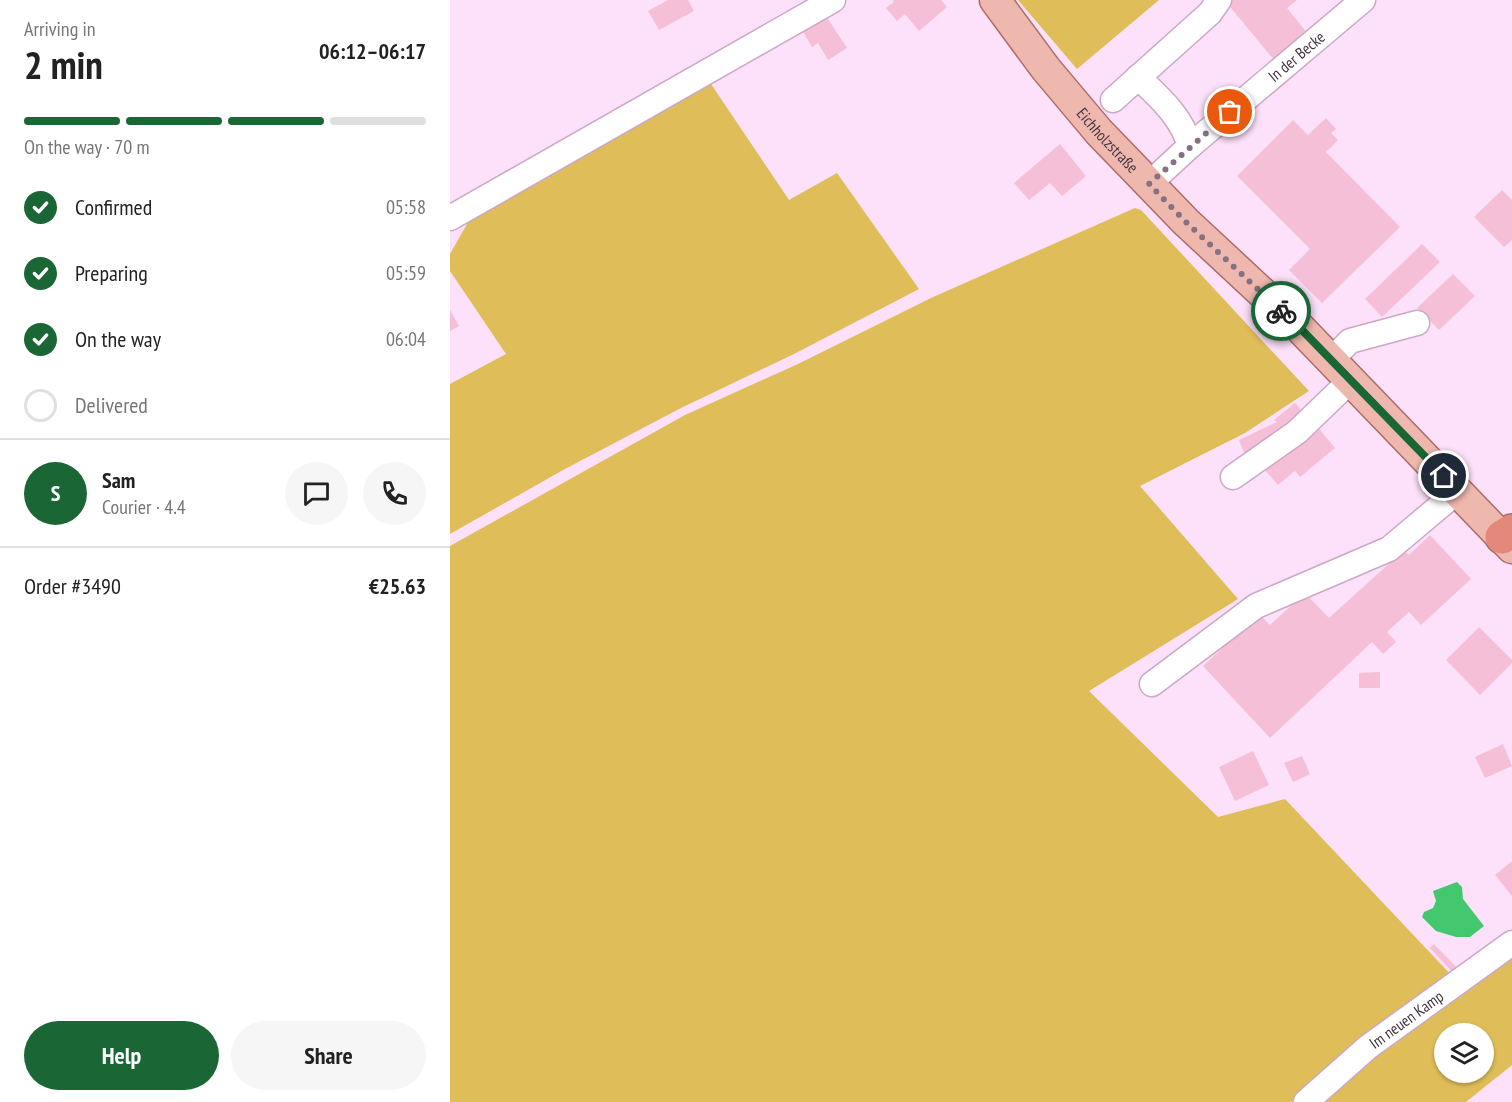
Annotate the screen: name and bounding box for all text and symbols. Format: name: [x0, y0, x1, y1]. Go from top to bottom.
text: Arriving in: [24, 16, 96, 42]
street label: In der Becke: [1264, 27, 1329, 86]
text: 06:12–06:17: [319, 37, 426, 65]
text: 2 min: [24, 39, 103, 90]
pin: [1204, 86, 1255, 137]
icon: bag: [1213, 95, 1246, 128]
street label: Eichholzstraße: [1073, 103, 1143, 177]
text: On the way · 70 m: [24, 134, 150, 160]
icon: check: [24, 191, 57, 224]
text: Confirmed: [75, 193, 152, 221]
text: 05:58: [386, 194, 426, 220]
icon: check: [24, 257, 57, 290]
text: Preparing: [75, 259, 148, 287]
text: 05:59: [386, 260, 426, 286]
courier: [1251, 281, 1311, 341]
icon: bike: [1265, 295, 1298, 328]
icon: check: [24, 323, 57, 356]
text: On the way: [75, 325, 161, 353]
text: 06:04: [386, 326, 426, 352]
text: Delivered: [75, 391, 148, 419]
pin: [1418, 450, 1469, 501]
icon: home: [1427, 459, 1460, 492]
button: chat: [285, 462, 348, 525]
button: phone: [363, 462, 426, 525]
text: Sam: [102, 466, 135, 494]
text: S: [51, 479, 60, 507]
text: Courier · 4.4: [102, 494, 186, 520]
text: Order #3490: [24, 572, 121, 600]
text: €25.63: [369, 572, 426, 600]
street label: Im neuen Kamp: [1365, 986, 1447, 1053]
button: Help: [24, 1021, 219, 1090]
button: Share: [231, 1021, 426, 1090]
map controls: [1434, 1023, 1494, 1083]
button: layers: [1434, 1023, 1494, 1083]

